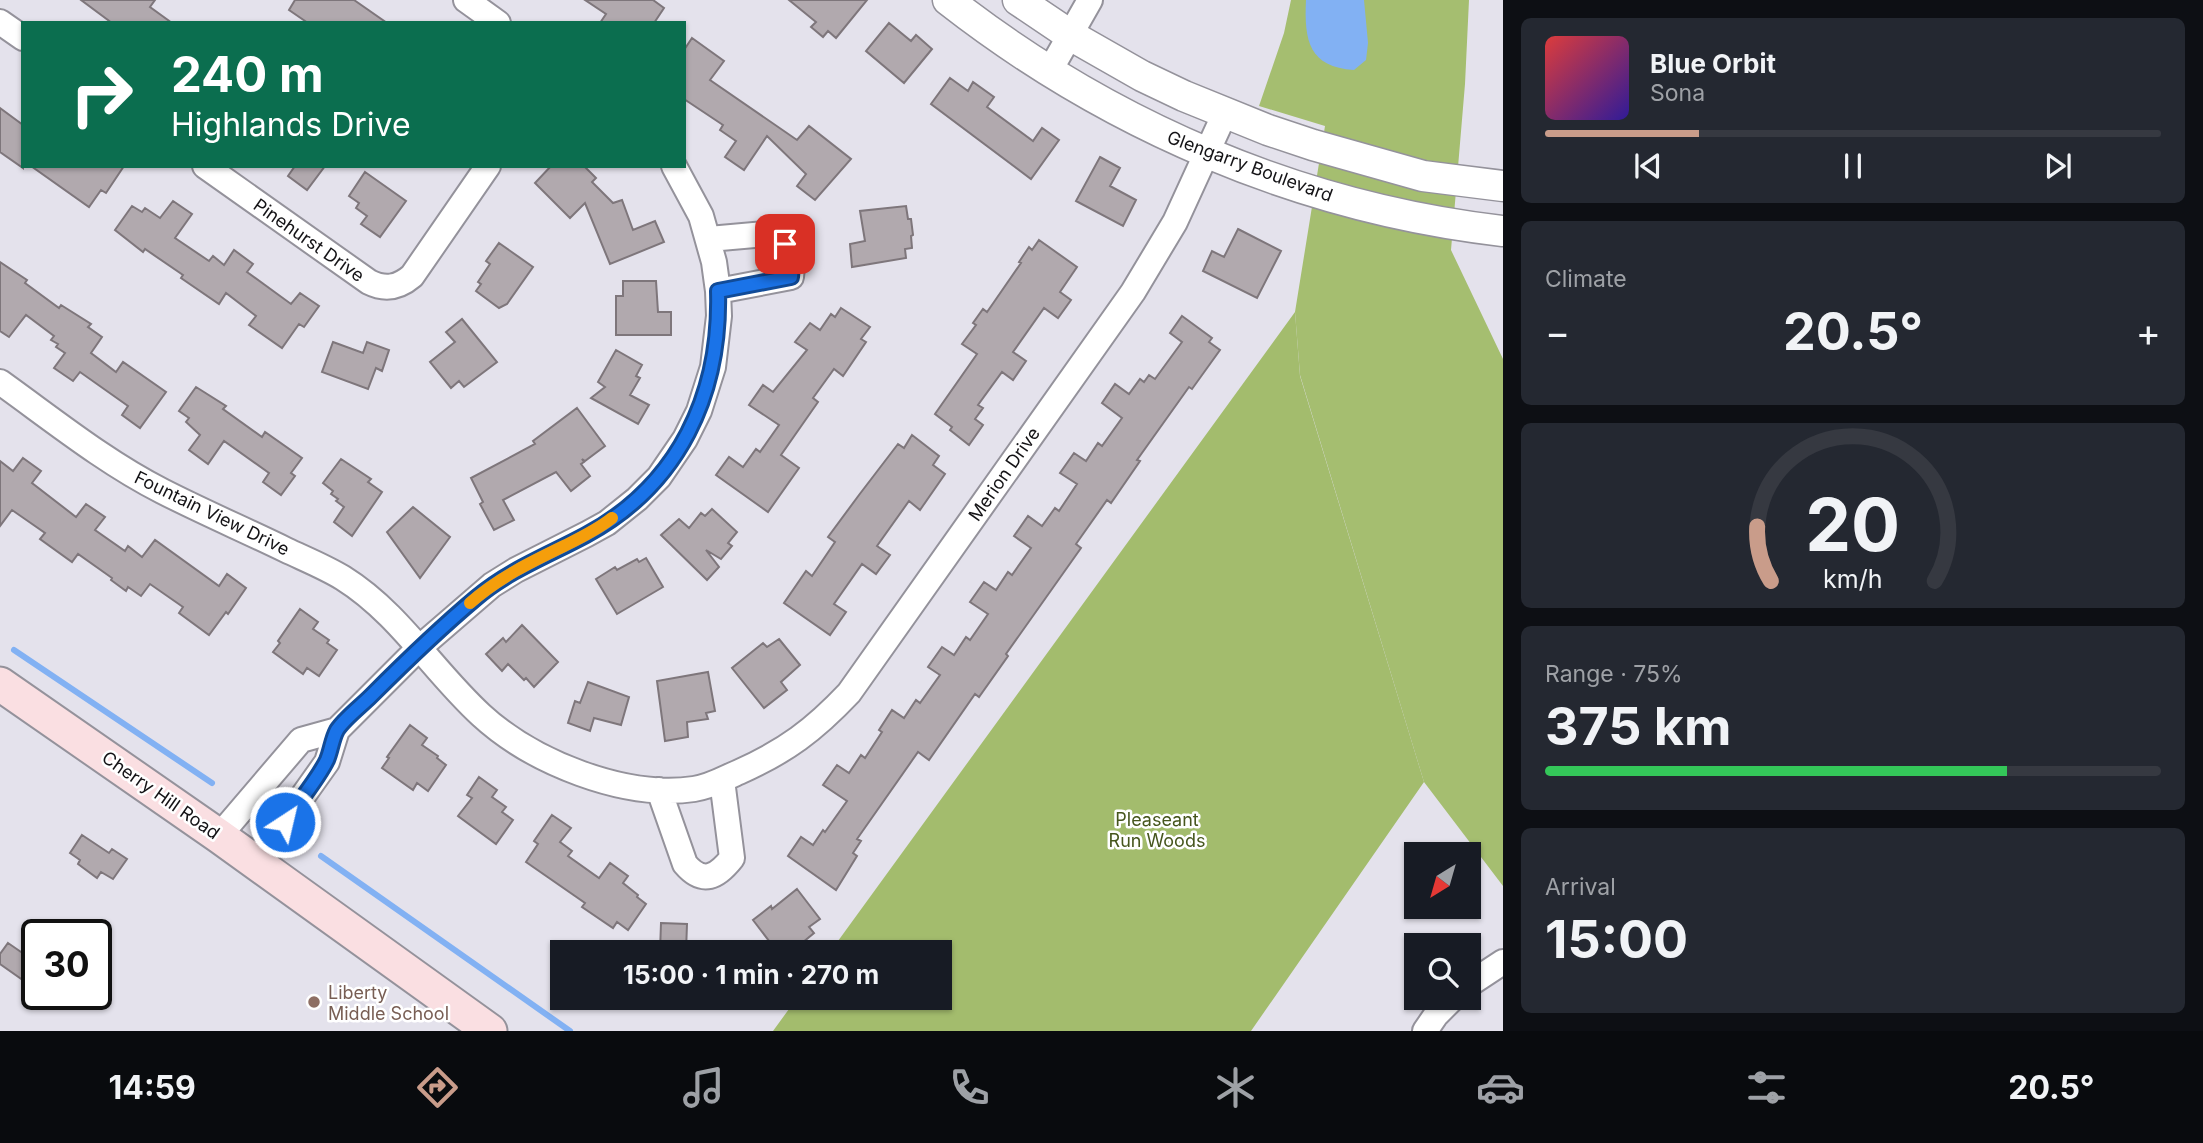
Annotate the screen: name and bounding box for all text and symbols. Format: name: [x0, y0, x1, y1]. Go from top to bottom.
text: 240 m: [171, 45, 324, 104]
text: Blue Orbit: [1650, 48, 1776, 79]
icon: right: [56, 49, 147, 140]
text: Sona: [1650, 79, 1705, 107]
text: Highlands Drive: [171, 105, 411, 144]
street label: Glengarry Boulevard: [1164, 126, 1336, 206]
icon: previous: [1629, 147, 1667, 185]
icon: pause: [1834, 147, 1872, 185]
icon: next: [2039, 147, 2077, 185]
street label: Pinehurst Drive: [250, 194, 368, 286]
pin: [755, 214, 815, 274]
icon: arrive: [766, 225, 804, 263]
text: Climate: [1545, 265, 1627, 293]
text: 20.5°: [1783, 300, 1923, 363]
text: −: [1545, 309, 1570, 355]
text: +: [2136, 309, 2161, 355]
street label: Merion Drive: [964, 423, 1044, 525]
street label: Fountain View Drive: [131, 466, 293, 560]
text: 20: [1806, 481, 1900, 570]
text: km/h: [1823, 564, 1883, 594]
text: Range · 75%: [1545, 660, 1683, 688]
text: 375 km: [1545, 695, 1731, 758]
street label: Cherry Hill Road: [98, 747, 224, 843]
position arrow: [248, 785, 322, 859]
park label: Pleaseant Run Woods: [1109, 809, 1205, 851]
north arrow: [1404, 842, 1480, 919]
map controls: [1404, 842, 1481, 1010]
text: Arrival: [1545, 873, 1616, 901]
text: 15:00: [1545, 908, 1688, 971]
speed limit sign: 30: [21, 919, 112, 1010]
button: search: [1404, 933, 1481, 1010]
text: 15:00 · 1 min · 270 m: [623, 959, 879, 990]
place label: Liberty Middle School: [328, 982, 449, 1024]
marker: Liberty Middle School: [306, 994, 322, 1010]
icon: directions: [413, 1063, 462, 1112]
icon: music: [679, 1063, 728, 1112]
icon: phone: [945, 1063, 994, 1112]
icon: climate: [1211, 1063, 1260, 1112]
icon: car: [1476, 1063, 1525, 1112]
icon: filters: [1742, 1063, 1791, 1112]
text: 14:59: [108, 1068, 196, 1107]
text: 20.5°: [2008, 1068, 2095, 1107]

